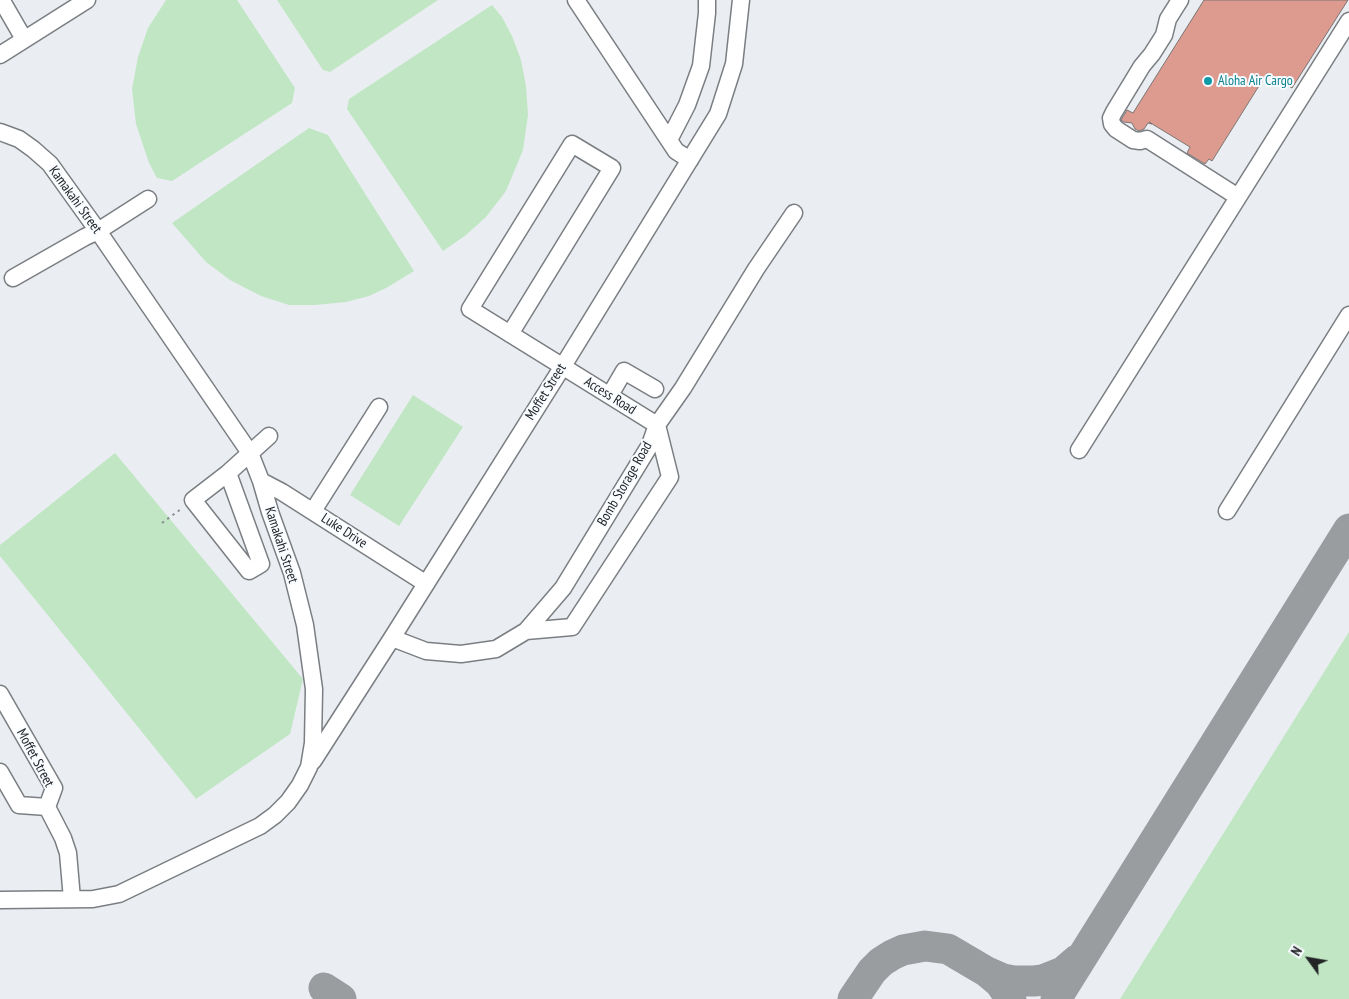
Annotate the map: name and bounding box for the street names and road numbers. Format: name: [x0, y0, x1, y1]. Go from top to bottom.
street label: Kamakahi Street: [45, 163, 105, 237]
street label: Moffet Street: [522, 361, 570, 423]
street label: Access Road: [581, 373, 639, 419]
street label: Bomb Storage Road: [594, 439, 656, 529]
street label: Kamakahi Street: [261, 505, 301, 585]
street label: Luke Drive: [318, 510, 370, 552]
street label: Moffet Street: [13, 726, 57, 790]

